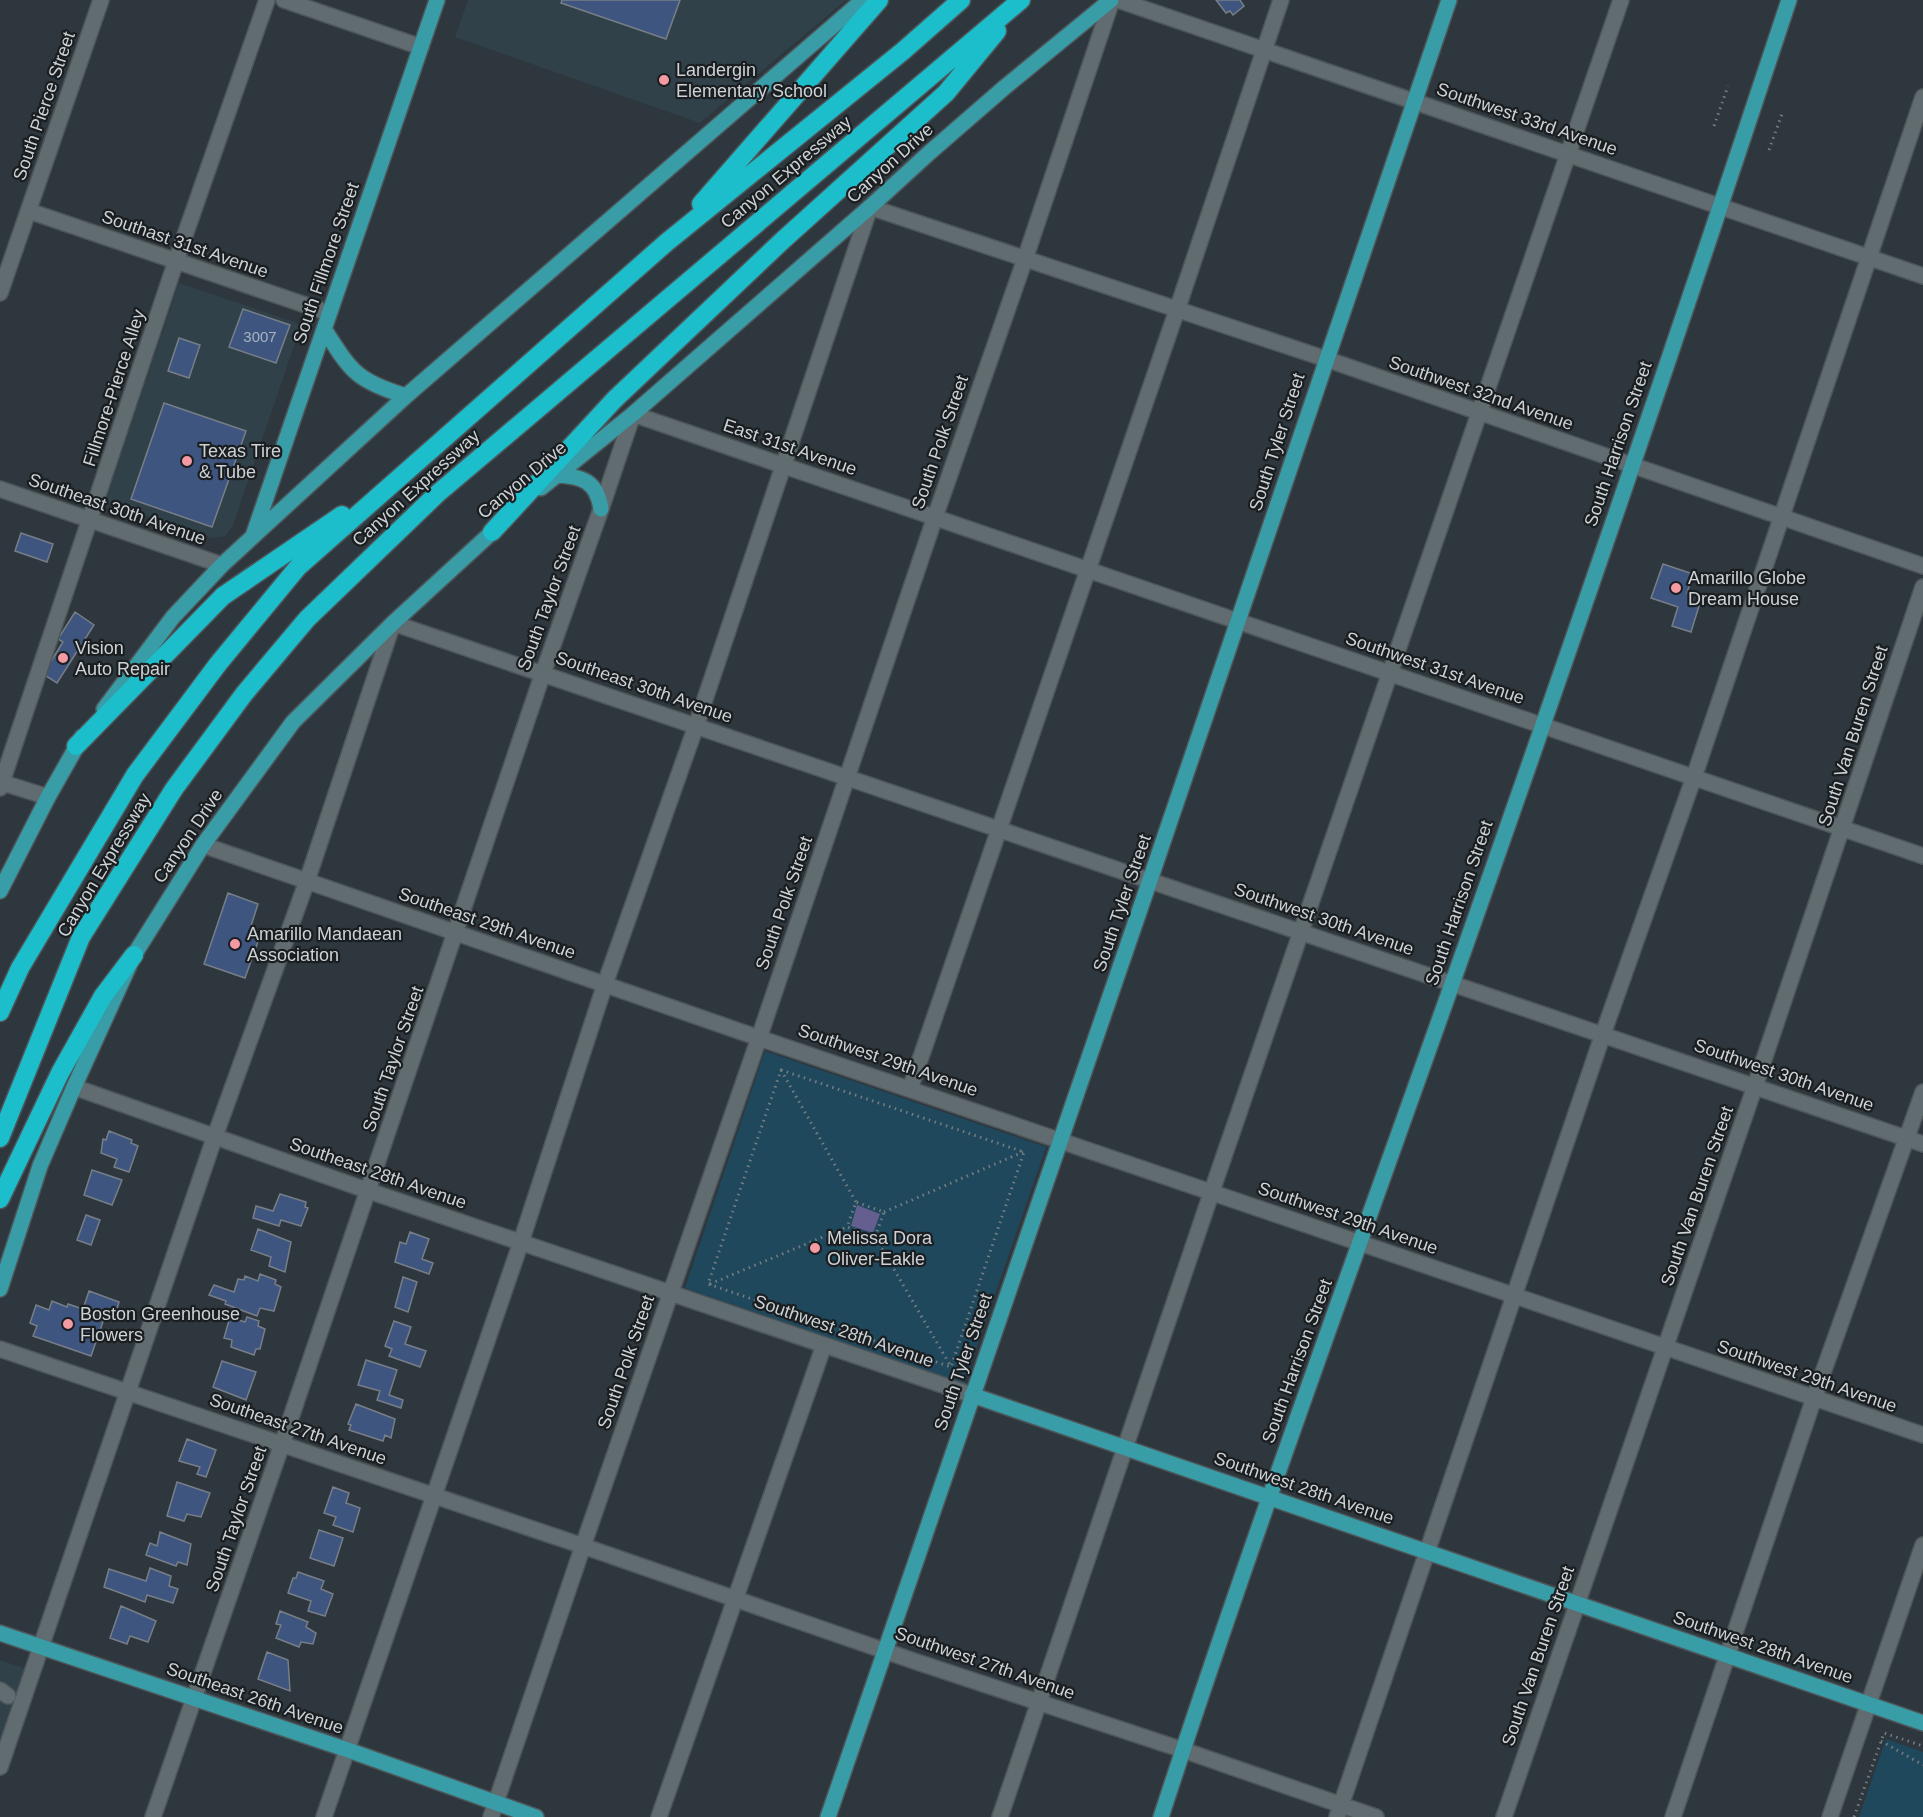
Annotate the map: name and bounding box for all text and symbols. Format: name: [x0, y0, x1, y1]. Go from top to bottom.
street label: South Pierce Street: [9, 29, 79, 183]
place label: Landergin Elementary School: [676, 60, 827, 101]
marker: Landergin Elementary School: [657, 73, 671, 87]
street label: Southwest 33rd Avenue: [1434, 79, 1620, 159]
street label: Canyon Expressway: [717, 112, 855, 232]
street label: Canyon Drive: [843, 119, 937, 207]
street label: South Fillmore Street: [289, 180, 363, 346]
street label: Southast 31st Avenue: [99, 206, 271, 282]
street label: Fillmore-Pierce Alley: [79, 307, 149, 469]
house number: 3007: [243, 328, 277, 345]
street label: Southwest 32nd Avenue: [1386, 352, 1576, 434]
street label: South Harrison Street: [1580, 359, 1656, 529]
street label: South Tyler Street: [1245, 371, 1309, 513]
street label: South Polk Street: [908, 373, 972, 511]
street label: East 31st Avenue: [721, 415, 859, 479]
street label: Canyon Expressway: [348, 426, 484, 550]
street label: Canyon Drive: [474, 437, 570, 523]
place label: Texas Tire & Tube: [199, 441, 281, 482]
marker: Texas Tire & Tube: [180, 454, 194, 468]
street label: Southeast 30th Avenue: [26, 469, 208, 549]
street label: South Taylor Street: [513, 523, 585, 673]
place label: Amarillo Globe Dream House: [1688, 568, 1806, 609]
marker: Amarillo Globe Dream House: [1669, 581, 1683, 595]
street label: Southwest 31st Avenue: [1343, 628, 1527, 708]
place label: Vision Auto Repair: [75, 638, 170, 679]
street label: South Van Buren Street: [1814, 643, 1892, 829]
street label: Southeast 30th Avenue: [553, 647, 735, 727]
marker: Vision Auto Repair: [56, 651, 70, 665]
street label: Canyon Drive: [149, 785, 227, 887]
street label: Canyon Expressway: [53, 790, 155, 940]
street label: South Harrison Street: [1421, 818, 1497, 988]
street label: South Tyler Street: [1089, 832, 1155, 974]
street label: South Polk Street: [752, 834, 816, 972]
street label: Southwest 30th Avenue: [1231, 879, 1417, 959]
street label: Southeast 29th Avenue: [396, 883, 578, 963]
place label: Amarillo Mandaean Association: [247, 924, 402, 965]
marker: Amarillo Mandaean Association: [228, 937, 242, 951]
street label: South Taylor Street: [359, 984, 427, 1134]
street label: Southwest 29th Avenue: [795, 1020, 981, 1100]
street label: Southwest 30th Avenue: [1691, 1035, 1877, 1115]
street label: South Van Buren Street: [1657, 1103, 1737, 1289]
street label: Southeast 28th Avenue: [287, 1133, 469, 1213]
street label: Southwest 29th Avenue: [1255, 1178, 1441, 1258]
place label: Melissa Dora Oliver-Eakle: [827, 1228, 933, 1269]
marker: Melissa Dora Oliver-Eakle: [808, 1241, 822, 1255]
street label: South Harrison Street: [1258, 1276, 1336, 1446]
street label: Southwest 28th Avenue: [751, 1291, 937, 1371]
street label: South Tyler Street: [930, 1291, 996, 1433]
street label: South Polk Street: [594, 1293, 658, 1431]
place label: Boston Greenhouse Flowers: [80, 1304, 240, 1345]
marker: Boston Greenhouse Flowers: [61, 1317, 75, 1331]
street label: Southwest 29th Avenue: [1714, 1336, 1900, 1416]
street label: Southeast 27th Avenue: [207, 1389, 389, 1469]
street label: South Taylor Street: [202, 1444, 270, 1594]
street label: Southwest 28th Avenue: [1211, 1448, 1397, 1528]
street label: South Van Buren Street: [1498, 1563, 1578, 1749]
street label: Southwest 28th Avenue: [1670, 1607, 1856, 1687]
street label: Southwest 27th Avenue: [892, 1623, 1078, 1703]
street label: Southeast 26th Avenue: [164, 1658, 346, 1738]

